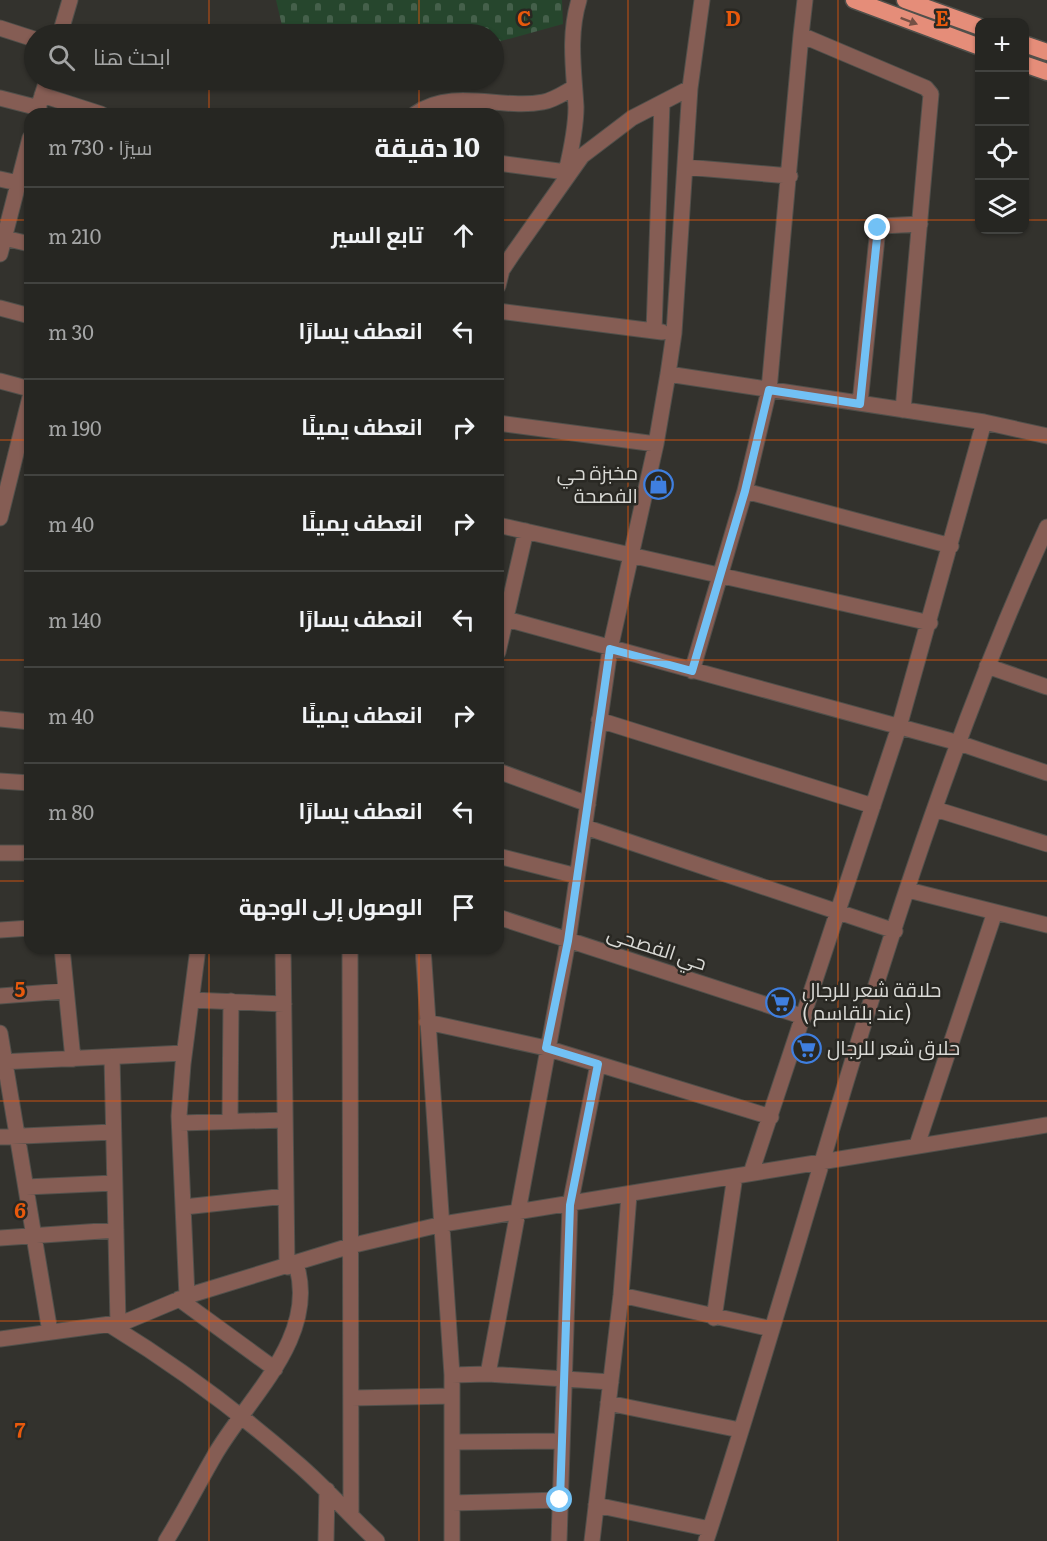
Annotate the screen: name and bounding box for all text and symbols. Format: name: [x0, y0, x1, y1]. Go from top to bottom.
text: C: [517, 2, 531, 32]
text: D: [725, 2, 741, 32]
text: E: [935, 2, 949, 32]
one-way arrow: [900, 16, 918, 26]
map controls: [975, 18, 1029, 234]
button: +: [975, 18, 1029, 72]
search box: [24, 24, 504, 90]
text: ابحث هنا: [93, 39, 171, 72]
icon: search: [45, 41, 78, 74]
button: −: [975, 72, 1029, 126]
text: 10 دقيقة: [375, 126, 480, 165]
button: locate: [975, 126, 1029, 180]
text: سيرًا · 730 m: [48, 131, 152, 161]
button: layers: [975, 180, 1029, 234]
route end: [864, 214, 890, 240]
text: تابع السير: [331, 217, 423, 250]
icon: ahead: [447, 219, 480, 252]
text: 210 m: [48, 220, 101, 250]
text: انعطف يسارًا: [299, 313, 423, 346]
icon: left: [447, 315, 480, 348]
text: 30 m: [48, 316, 94, 346]
text: انعطف يمينًا: [301, 409, 423, 442]
icon: right: [447, 411, 480, 444]
text: 190 m: [48, 412, 102, 442]
place label: مخبزة حي الفصحة: [557, 456, 638, 509]
shop icon: مخبزة حي الفصحة: [643, 469, 675, 501]
text: انعطف يمينًا: [301, 505, 423, 538]
icon: right: [447, 507, 480, 540]
text: 40 m: [48, 508, 94, 538]
text: انعطف يسارًا: [299, 601, 423, 634]
icon: left: [447, 603, 480, 636]
text: 140 m: [48, 604, 101, 634]
text: انعطف يمينًا: [301, 697, 423, 730]
icon: right: [447, 699, 480, 732]
text: 40 m: [48, 700, 94, 730]
text: انعطف يسارًا: [299, 793, 423, 826]
icon: left: [447, 795, 480, 828]
text: 80 m: [48, 796, 94, 826]
text: الوصول إلى الوجهة: [239, 889, 423, 922]
icon: arrive: [447, 891, 480, 924]
street label: حي الفصحى: [603, 916, 711, 979]
text: 5: [15, 973, 26, 1003]
place label: حلاقة شعر للرجال ( عند بلقاسم): [802, 973, 941, 1027]
supermarket icon: حلاقة شعر للرجال ( عند بلقاسم): [765, 986, 797, 1018]
place label: حلاق شعر للرجال: [827, 1031, 960, 1061]
supermarket icon: حلاق شعر للرجال: [790, 1032, 822, 1064]
text: 6: [14, 1194, 26, 1224]
text: 7: [15, 1414, 26, 1444]
route start: [546, 1486, 572, 1512]

